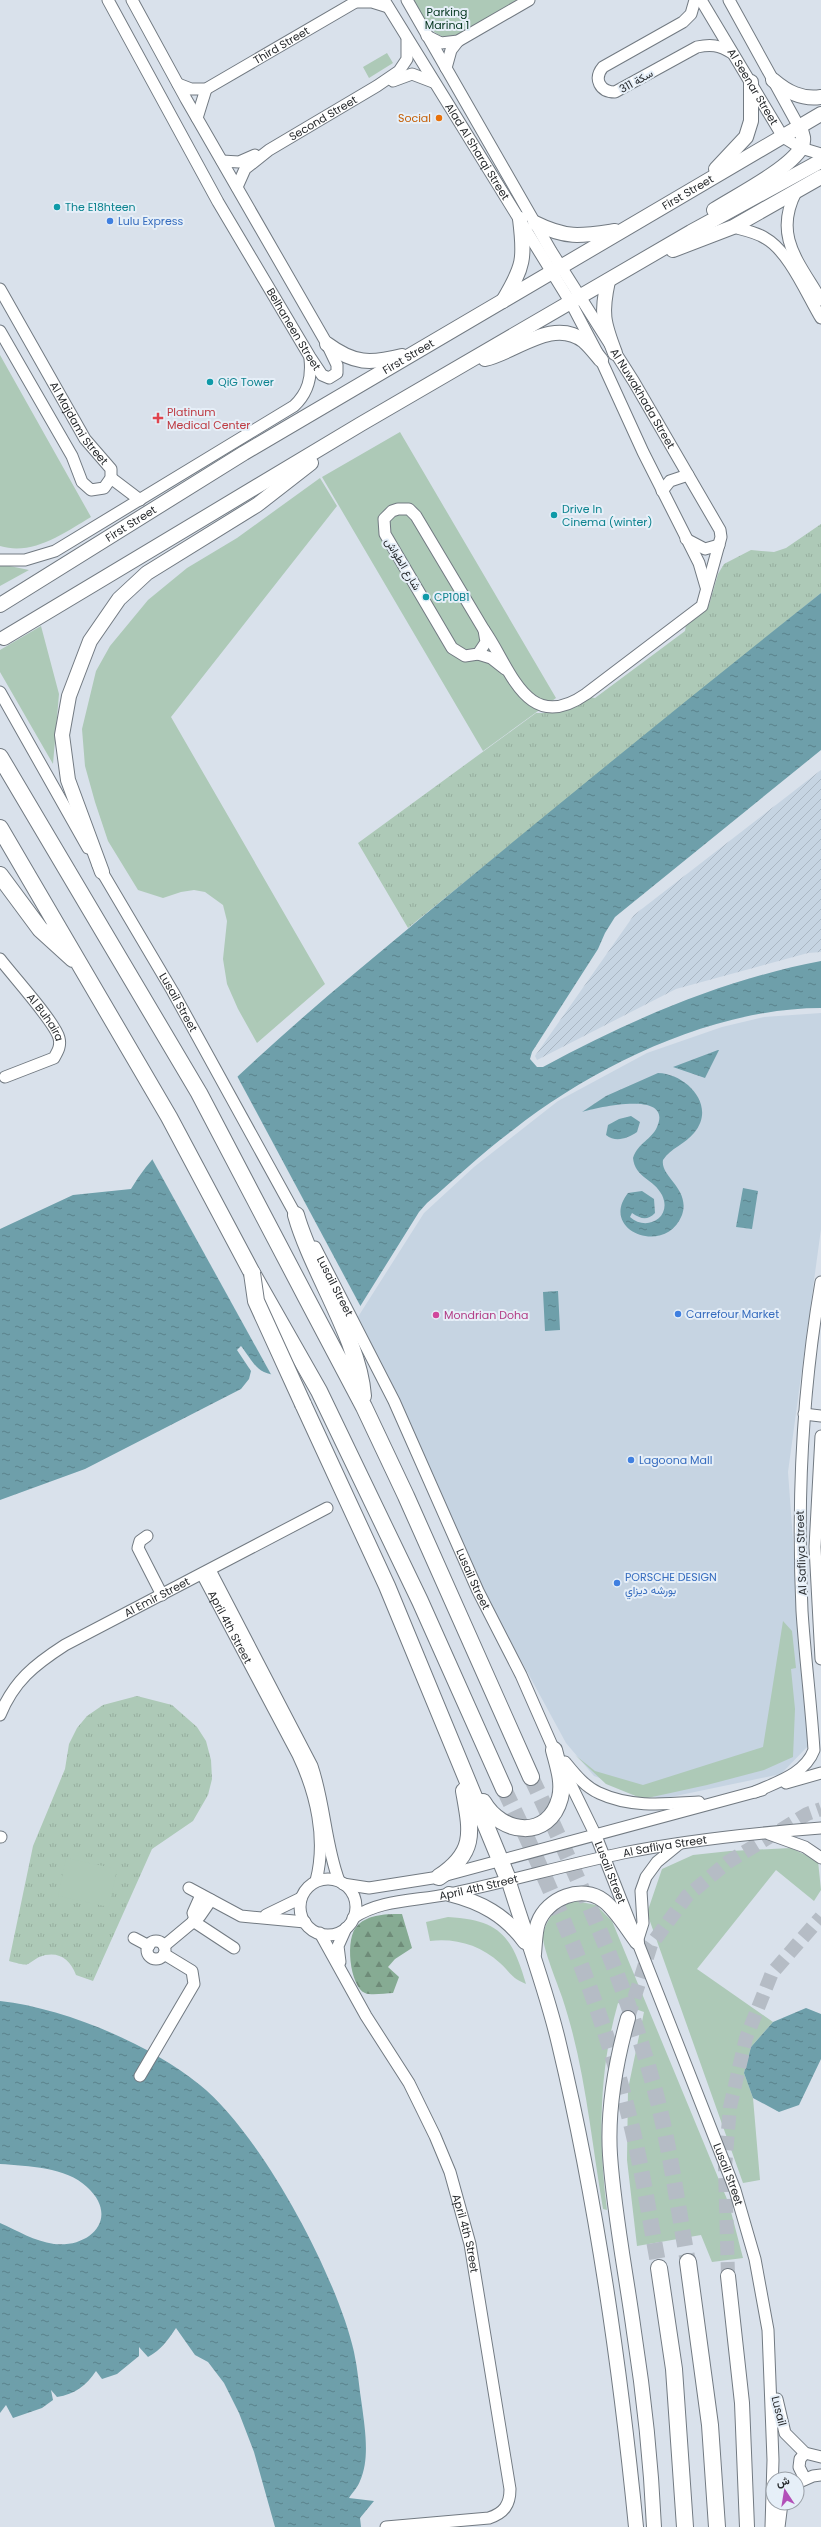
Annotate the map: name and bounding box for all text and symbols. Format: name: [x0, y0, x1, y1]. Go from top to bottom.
park label: Parking Marina 1: [425, 4, 469, 33]
street label: Third Street: [250, 23, 312, 68]
street label: Al Seenar Street: [724, 45, 782, 128]
street label: سكة 311: [616, 65, 656, 97]
street label: Second Street: [286, 92, 360, 144]
street label: Alad Al Sharqi Street: [441, 100, 514, 203]
place label: Social: [398, 110, 431, 126]
marker: Social: [434, 113, 444, 123]
street label: First Street: [659, 171, 716, 214]
place label: The E18hteen: [65, 199, 136, 215]
marker: The E18hteen: [52, 202, 62, 212]
place label: Lulu Express: [118, 213, 183, 229]
marker: Lulu Express: [105, 216, 115, 226]
street label: Belhaneen Street: [263, 285, 325, 374]
street label: First Street: [380, 335, 437, 378]
street label: Al Nuwakhada Street: [607, 345, 679, 452]
place label: QiG Tower: [218, 374, 274, 390]
marker: QiG Tower: [205, 377, 215, 387]
street label: Al Majdami Street: [46, 379, 112, 468]
place label: Platinum Medical Center: [167, 404, 250, 433]
marker: Platinum Medical Center: [152, 412, 164, 424]
place label: Drive In Cinema (winter): [562, 501, 652, 530]
street label: First Street: [102, 502, 159, 546]
marker: Drive In Cinema (winter): [549, 510, 559, 520]
street label: شارع الطواش: [381, 535, 425, 594]
place label: CP10B1: [434, 589, 470, 605]
marker: CP10B1: [421, 592, 431, 602]
street label: Lusail Street: [155, 970, 201, 1035]
street label: Al Buhaira: [23, 990, 68, 1043]
street label: Lusail Street: [313, 1253, 357, 1319]
place label: Carrefour Market: [686, 1306, 779, 1322]
place label: Mondrian Doha: [444, 1307, 529, 1323]
marker: Carrefour Market: [673, 1309, 683, 1319]
marker: Mondrian Doha: [431, 1310, 441, 1320]
place label: Lagoona Mall: [639, 1452, 712, 1468]
marker: Lagoona Mall: [626, 1455, 636, 1465]
street label: Al Safliya Street: [792, 1510, 810, 1596]
street label: Lusail Street: [452, 1546, 494, 1612]
place label: PORSCHE DESIGN بورشه ديزاي: [625, 1569, 717, 1600]
street label: Al Emir Street: [121, 1573, 193, 1621]
marker: PORSCHE DESIGN بورشه ديزاي: [612, 1578, 622, 1588]
street label: April 4th Street: [204, 1588, 256, 1666]
street label: Al Safliya Street: [621, 1831, 708, 1861]
street label: Lusail Street: [591, 1839, 630, 1906]
street label: April 4th Street: [438, 1870, 520, 1904]
street label: Lusail Street: [709, 2141, 747, 2207]
street label: April 4th Street: [448, 2192, 483, 2274]
street label: Lusail: [768, 2394, 790, 2428]
north arrow: [765, 2471, 805, 2511]
text: ش: [775, 2472, 791, 2490]

